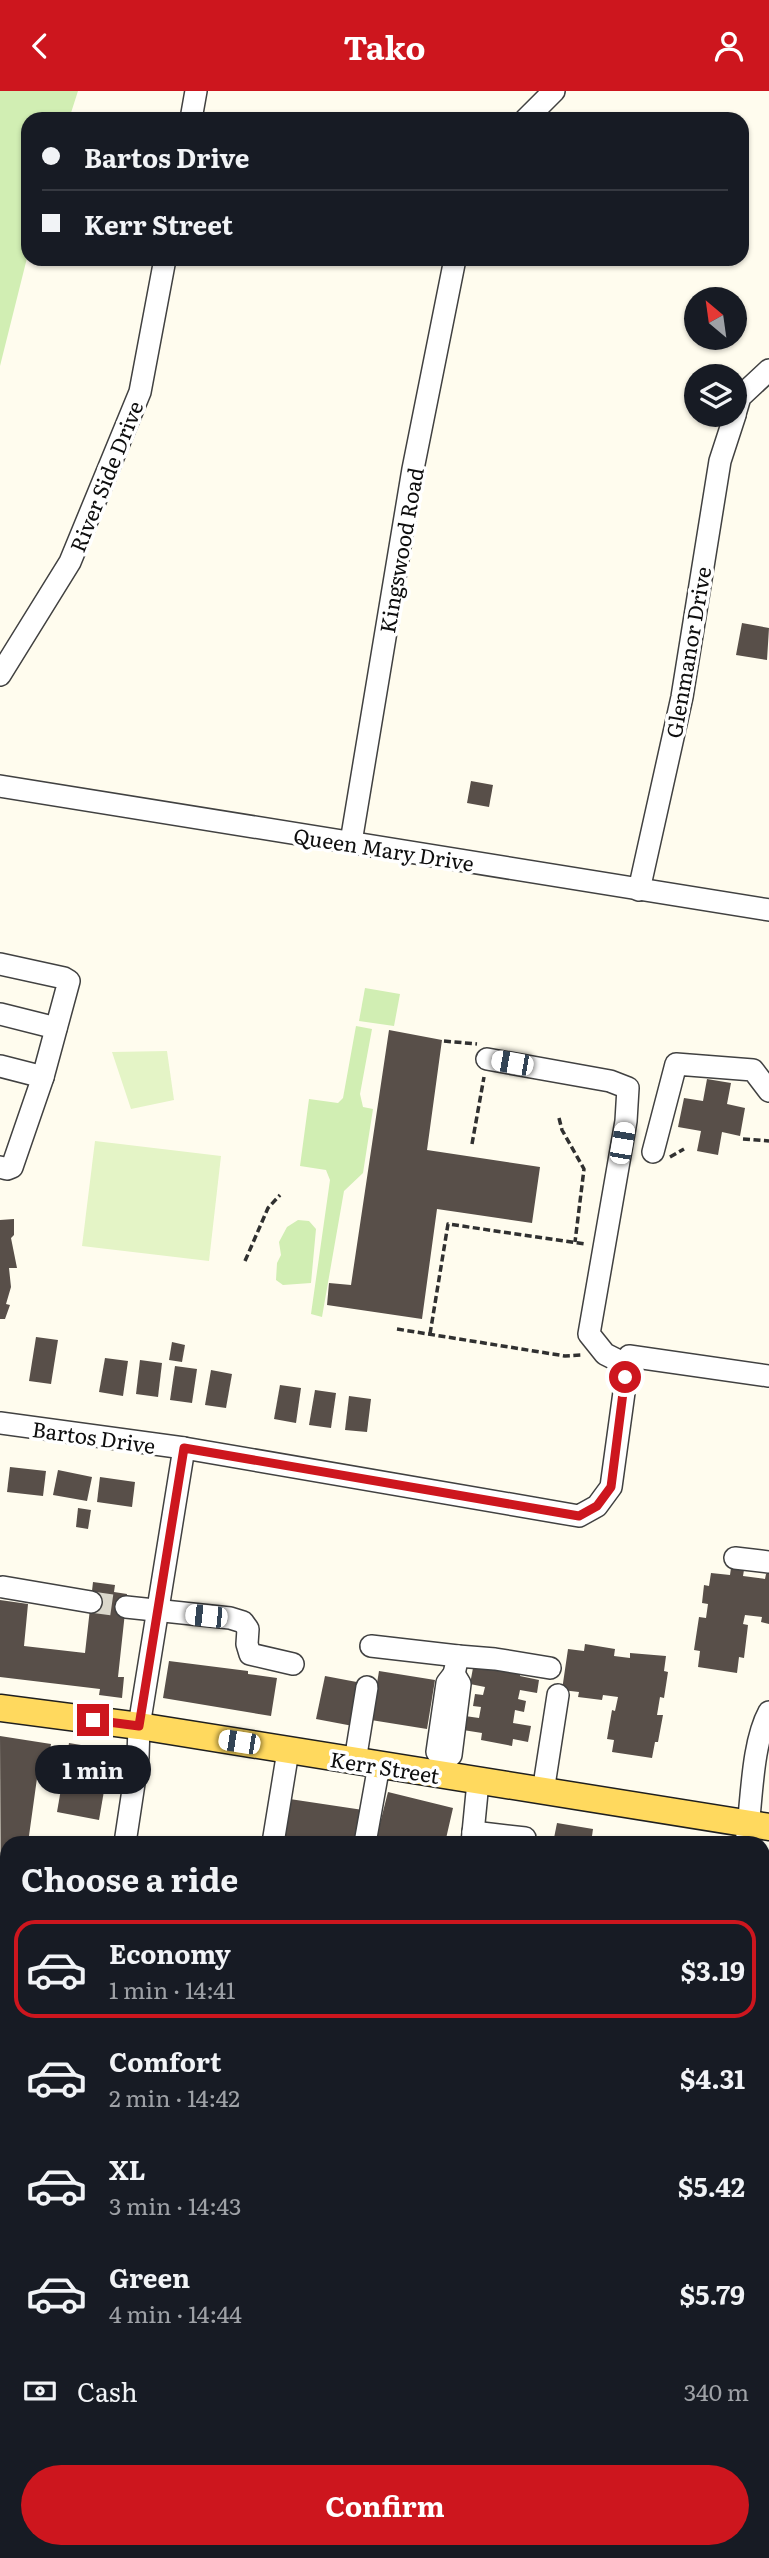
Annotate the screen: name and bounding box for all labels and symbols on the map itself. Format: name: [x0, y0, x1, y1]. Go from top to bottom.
north arrow: [684, 287, 747, 350]
street label: River Side Drive: [61, 396, 150, 556]
street label: Kingswood Road: [370, 464, 430, 635]
street label: Glenmanor Drive: [657, 564, 717, 740]
street label: Queen Mary Drive: [292, 818, 476, 878]
car: [490, 1049, 535, 1077]
car: [609, 1120, 636, 1166]
route start: [609, 1361, 641, 1393]
street label: Bartos Drive: [30, 1412, 158, 1460]
car: [185, 1603, 228, 1629]
route end: [77, 1704, 109, 1736]
car: [217, 1728, 262, 1756]
street label: Kerr Street: [328, 1742, 442, 1790]
callout: 1 min: [35, 1745, 151, 1793]

